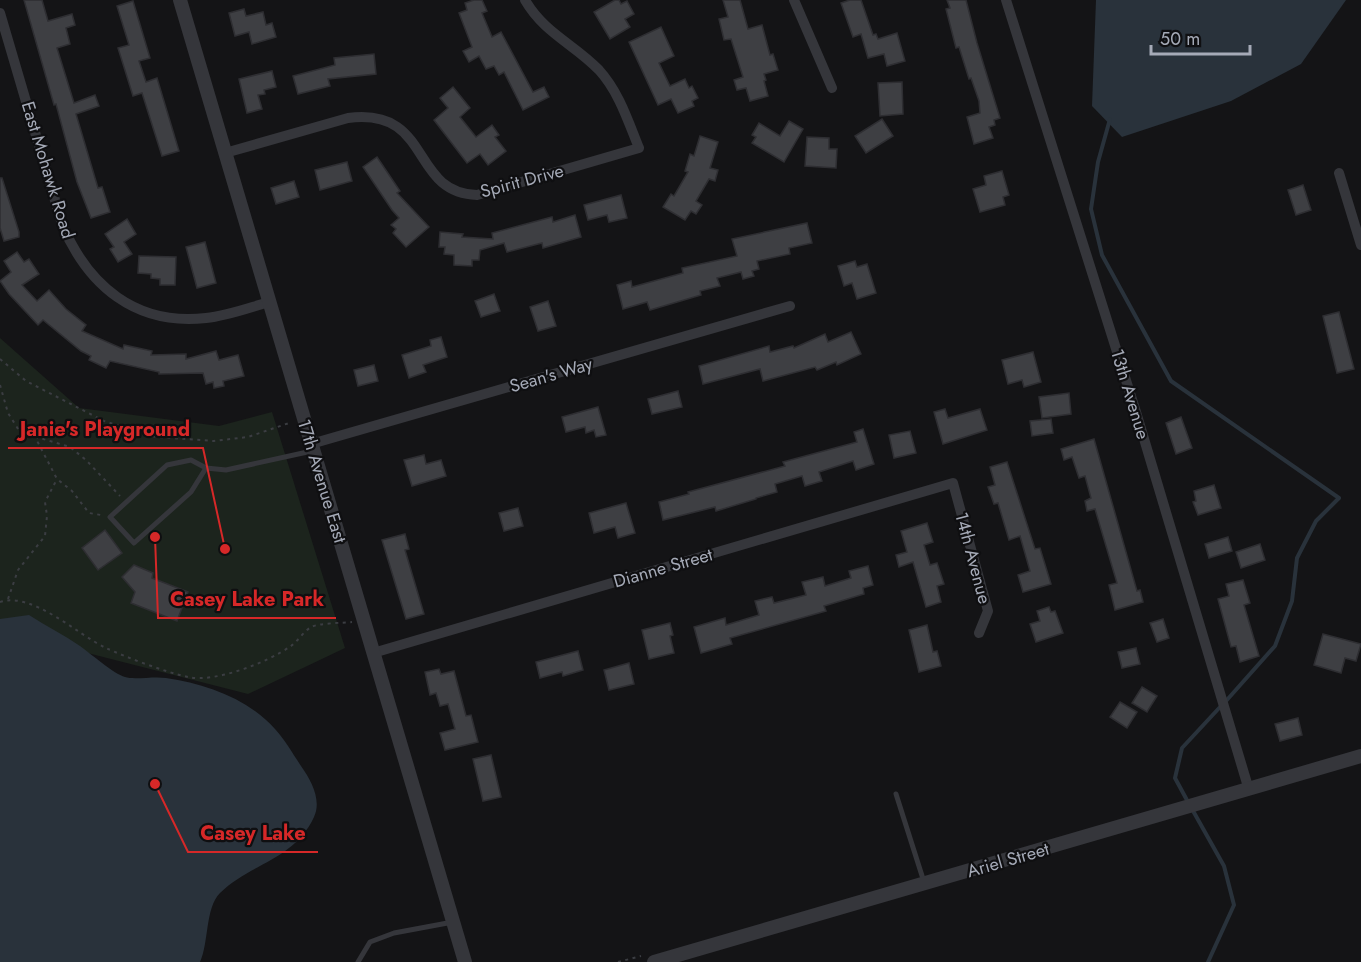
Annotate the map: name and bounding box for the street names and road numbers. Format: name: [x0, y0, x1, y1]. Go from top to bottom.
street label: East Mohawk Road: [15, 98, 81, 242]
street label: Spirit Drive: [477, 157, 567, 205]
street label: 13th Avenue: [1104, 346, 1156, 442]
street label: Sean's Way: [506, 351, 596, 399]
street label: 17th Avenue East: [291, 416, 353, 547]
street label: 14th Avenue: [948, 509, 998, 607]
street label: Dianne Street: [610, 541, 716, 595]
street label: Ariel Street: [964, 836, 1053, 884]

